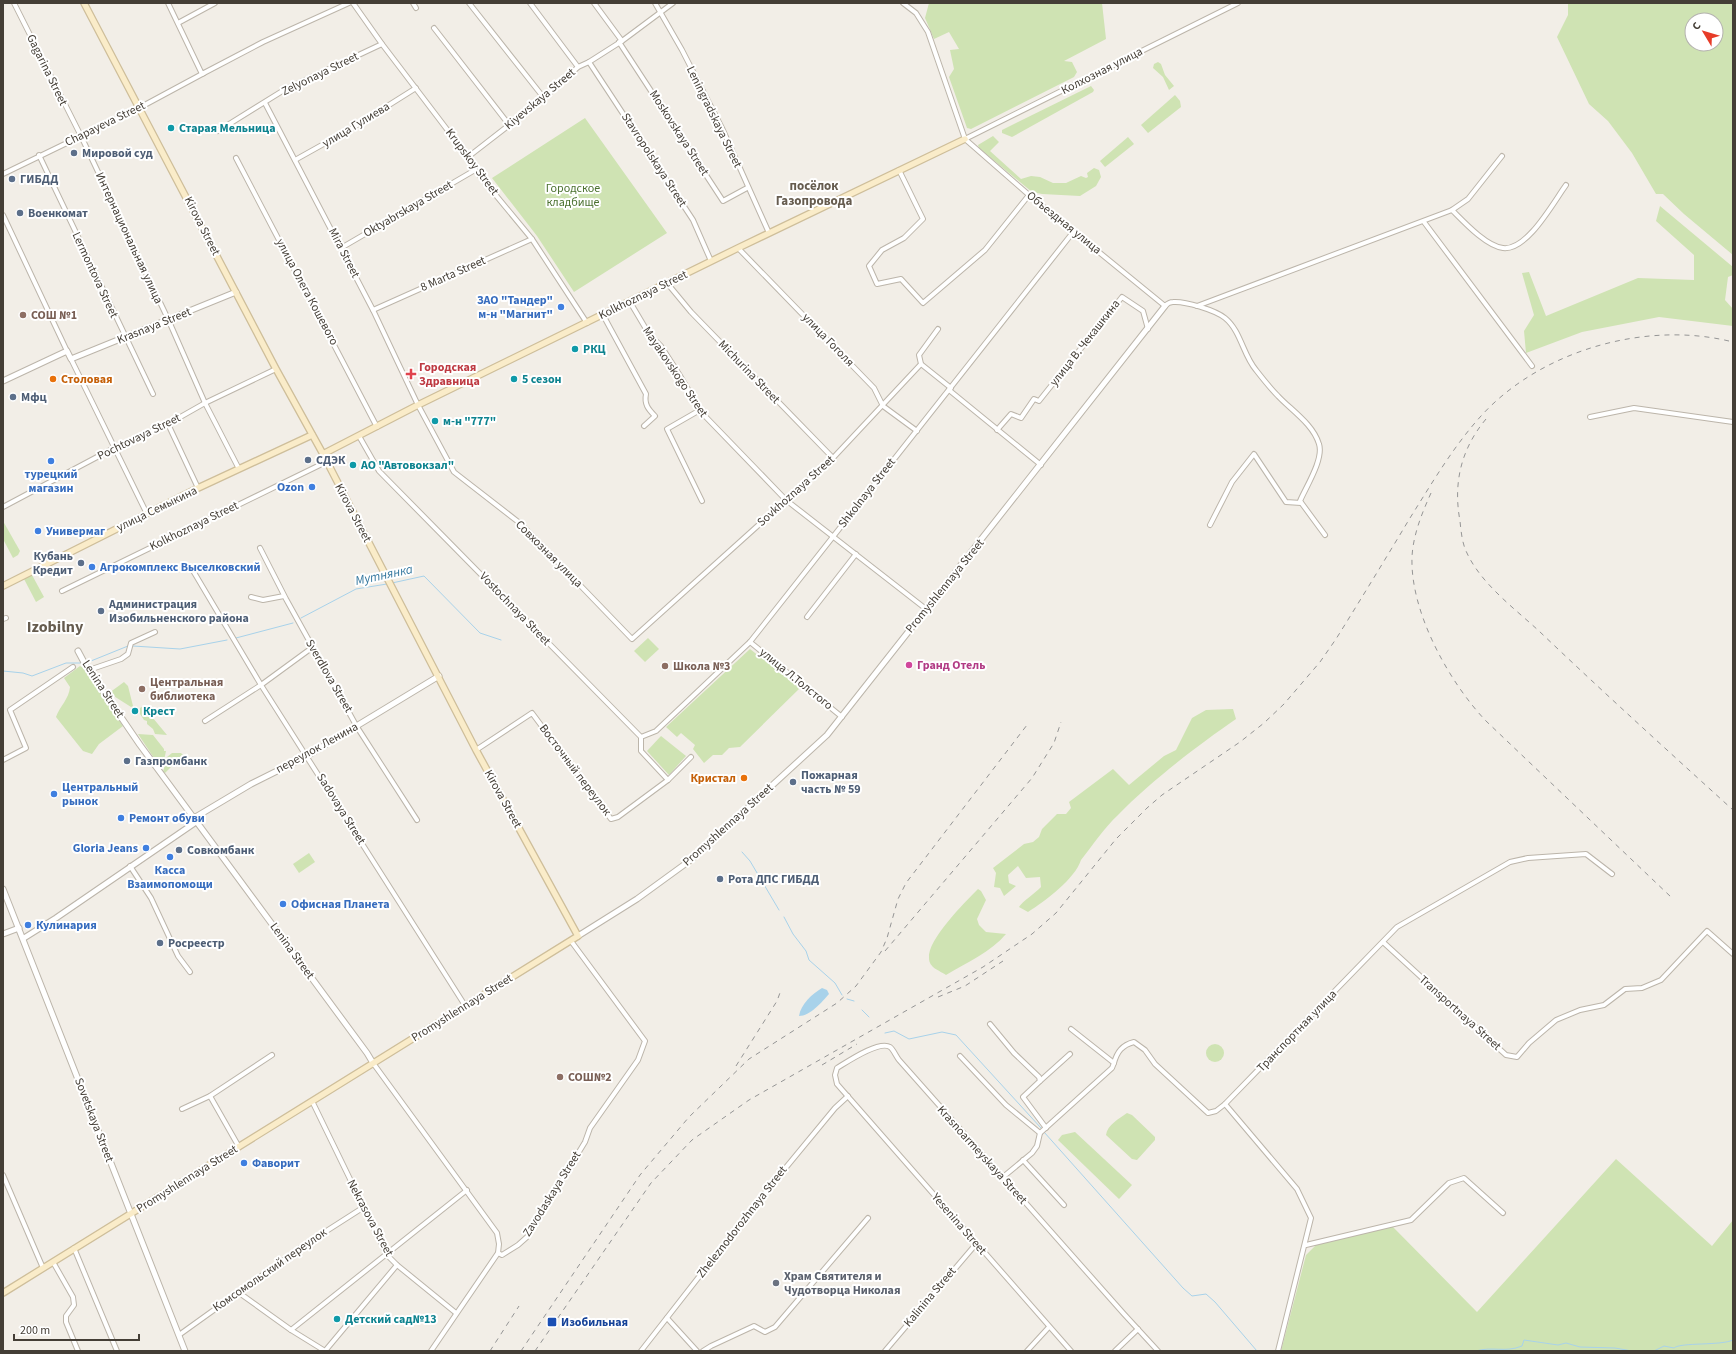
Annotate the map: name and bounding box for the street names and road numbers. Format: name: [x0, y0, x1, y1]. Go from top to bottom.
street label: Gagarina Street: [22, 31, 72, 109]
street label: Колхозная улица: [1058, 43, 1146, 99]
street label: Zelyonaya Street: [279, 48, 361, 100]
street label: Leningradskaya Street: [682, 63, 746, 171]
street label: Kiyevskaya Street: [501, 64, 579, 134]
street label: Moskovskaya Street: [645, 87, 713, 179]
street label: Chapayeva Street: [62, 97, 148, 151]
street label: улица Гулиева: [319, 98, 393, 152]
street label: Stavropolskaya Street: [617, 110, 691, 210]
street label: Krupskoy Street: [441, 125, 503, 199]
street label: Интернациональная улица: [91, 169, 167, 307]
street label: Oktyabrskaya Street: [360, 176, 456, 242]
street label: Объездная улица: [1023, 187, 1105, 259]
street label: Kirova Street: [180, 194, 224, 258]
street label: Mira Street: [324, 225, 364, 281]
street label: Lermontova Street: [68, 229, 122, 321]
street label: улица Олега Кошевого: [272, 236, 342, 348]
street label: 8 Marta Street: [418, 252, 488, 296]
street label: Kolkhoznaya Street: [596, 266, 690, 324]
street label: улица В. Чекашкина: [1046, 296, 1124, 390]
street label: Krasnaya Street: [114, 303, 194, 349]
street label: улица Гоголя: [798, 309, 858, 371]
street label: Mayakovskogo Street: [638, 323, 712, 421]
street label: Michurina Street: [714, 336, 784, 408]
street label: Pochtovaya Street: [95, 409, 183, 465]
street label: Sovkhoznaya Street: [754, 452, 838, 530]
street label: Shkolnaya Street: [834, 454, 900, 532]
street label: Kirova Street: [330, 481, 376, 545]
street label: улица Семыкина: [114, 482, 200, 536]
street label: Kolkhoznaya Street: [147, 497, 241, 555]
street label: Совхозная улица: [511, 516, 587, 592]
street label: Promyshlennaya Street: [902, 535, 988, 637]
street label: Vostochnaya Street: [475, 569, 555, 649]
street label: Sverdlova Street: [301, 636, 357, 716]
street label: улица Л.Толстого: [756, 644, 836, 714]
street label: Lenina Street: [78, 657, 128, 721]
street label: переулок Ленина: [273, 718, 361, 778]
street label: Восточный переулок: [535, 721, 615, 819]
street label: Kirova Street: [480, 767, 526, 831]
street label: Sadovaya Street: [312, 770, 370, 848]
street label: Promyshlennaya Street: [679, 780, 777, 870]
street label: Lenina Street: [266, 919, 318, 983]
street label: Promyshlennaya Street: [408, 970, 516, 1046]
street label: Transportnaya Street: [1415, 971, 1505, 1055]
street label: Транспортная улица: [1253, 986, 1341, 1076]
street label: Sovetskaya Street: [70, 1075, 118, 1165]
street label: Krasnoarmeyskaya Street: [933, 1102, 1031, 1208]
street label: Promyshlennaya Street: [133, 1141, 241, 1217]
street label: Zavodaskaya Street: [519, 1148, 585, 1240]
street label: Zheleznodorozhnaya Street: [693, 1162, 791, 1282]
street label: Nekrasova Street: [343, 1177, 397, 1259]
street label: Yesenina Street: [927, 1189, 991, 1259]
street label: Комсомольский переулок: [209, 1224, 331, 1316]
street label: Kalinina Street: [900, 1263, 960, 1331]

